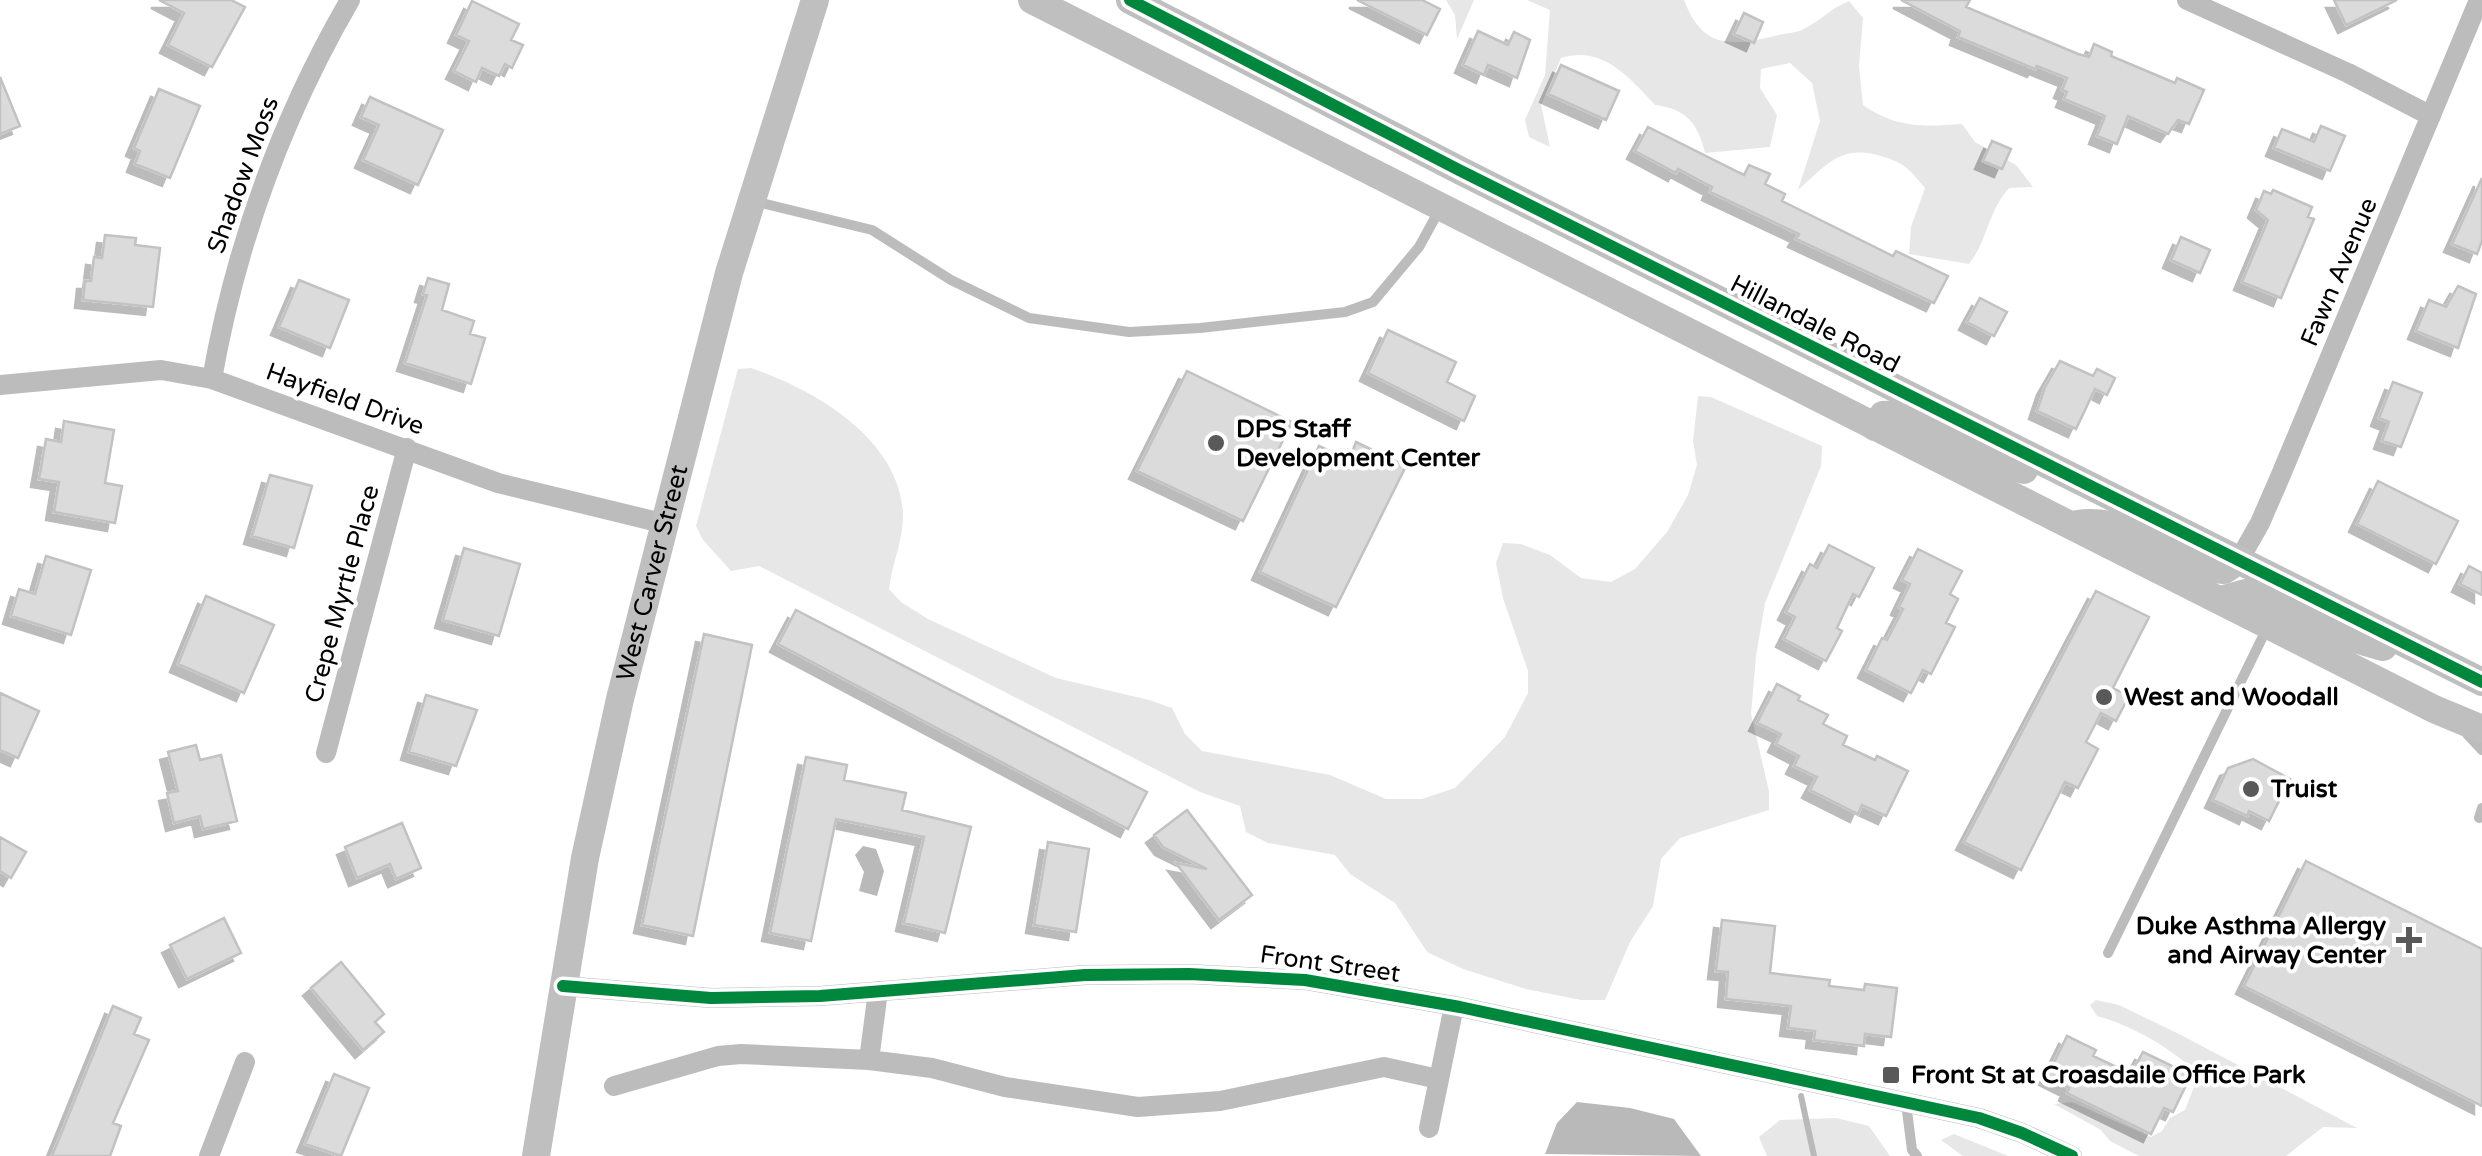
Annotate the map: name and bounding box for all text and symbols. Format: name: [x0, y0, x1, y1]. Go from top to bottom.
street label: Shadow Moss: [201, 93, 285, 257]
street label: Fawn Avenue: [2294, 193, 2384, 351]
street label: Hillandale Road: [1725, 268, 1905, 380]
street label: Hayfield Drive: [262, 356, 428, 442]
place label: DPS Staff Development Center: [1236, 414, 1480, 473]
marker: DPS Staff Development Center: [1205, 432, 1227, 454]
street label: West Carver Street: [610, 461, 694, 684]
street label: Crepe Myrtle Place: [298, 482, 386, 706]
place label: West and Woodall: [2124, 682, 2339, 712]
marker: West and Woodall: [2093, 686, 2115, 708]
place label: Truist: [2270, 774, 2338, 804]
marker: Truist: [2240, 778, 2262, 800]
place label: Duke Asthma Allergy and Airway Center: [2136, 911, 2387, 970]
marker: Duke Asthma Allergy and Airway Center: [2396, 927, 2422, 953]
street label: Front Street: [1258, 939, 1403, 989]
place label: Front St at Croasdaile Office Park: [1911, 1060, 2306, 1090]
marker: Front St at Croasdaile Office Park: [1880, 1064, 1902, 1086]

